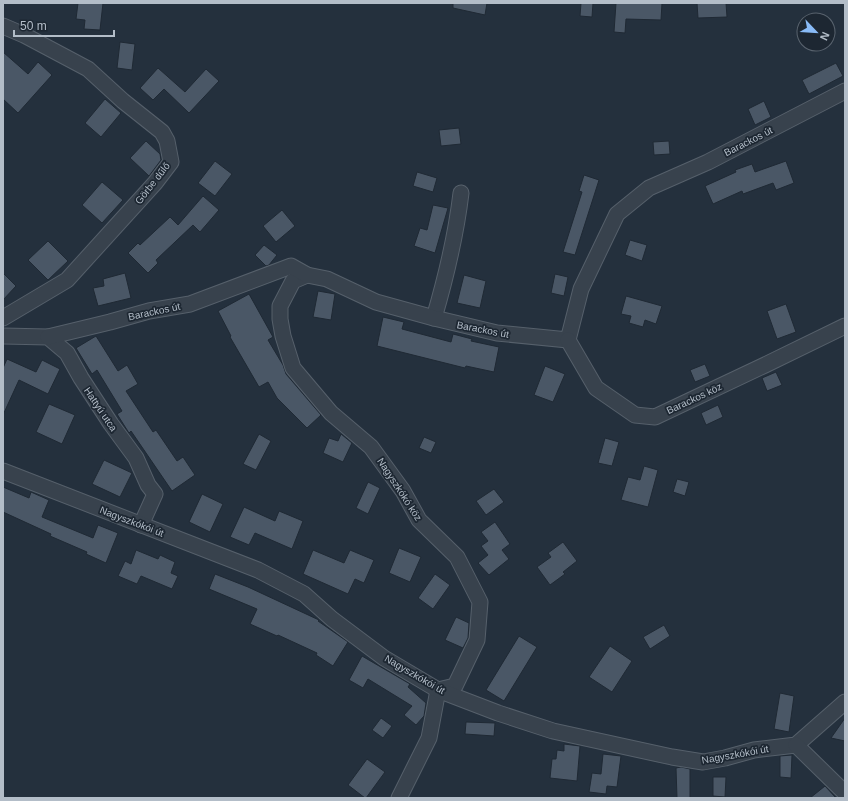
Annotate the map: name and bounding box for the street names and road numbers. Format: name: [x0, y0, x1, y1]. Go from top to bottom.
street label: Barackos út: [722, 124, 774, 158]
street label: Görbe dűlő: [133, 160, 172, 206]
street label: Barackos út: [127, 301, 181, 322]
street label: Barackos út: [456, 319, 510, 340]
street label: Barackos köz: [665, 381, 724, 416]
street label: Hattyú utca: [82, 385, 120, 434]
street label: Nagyszkókó köz: [375, 456, 424, 523]
street label: Nagyszkókói út: [98, 504, 166, 539]
street label: Nagyszkókói út: [383, 653, 447, 696]
street label: Nagyszkókói út: [701, 743, 770, 766]

